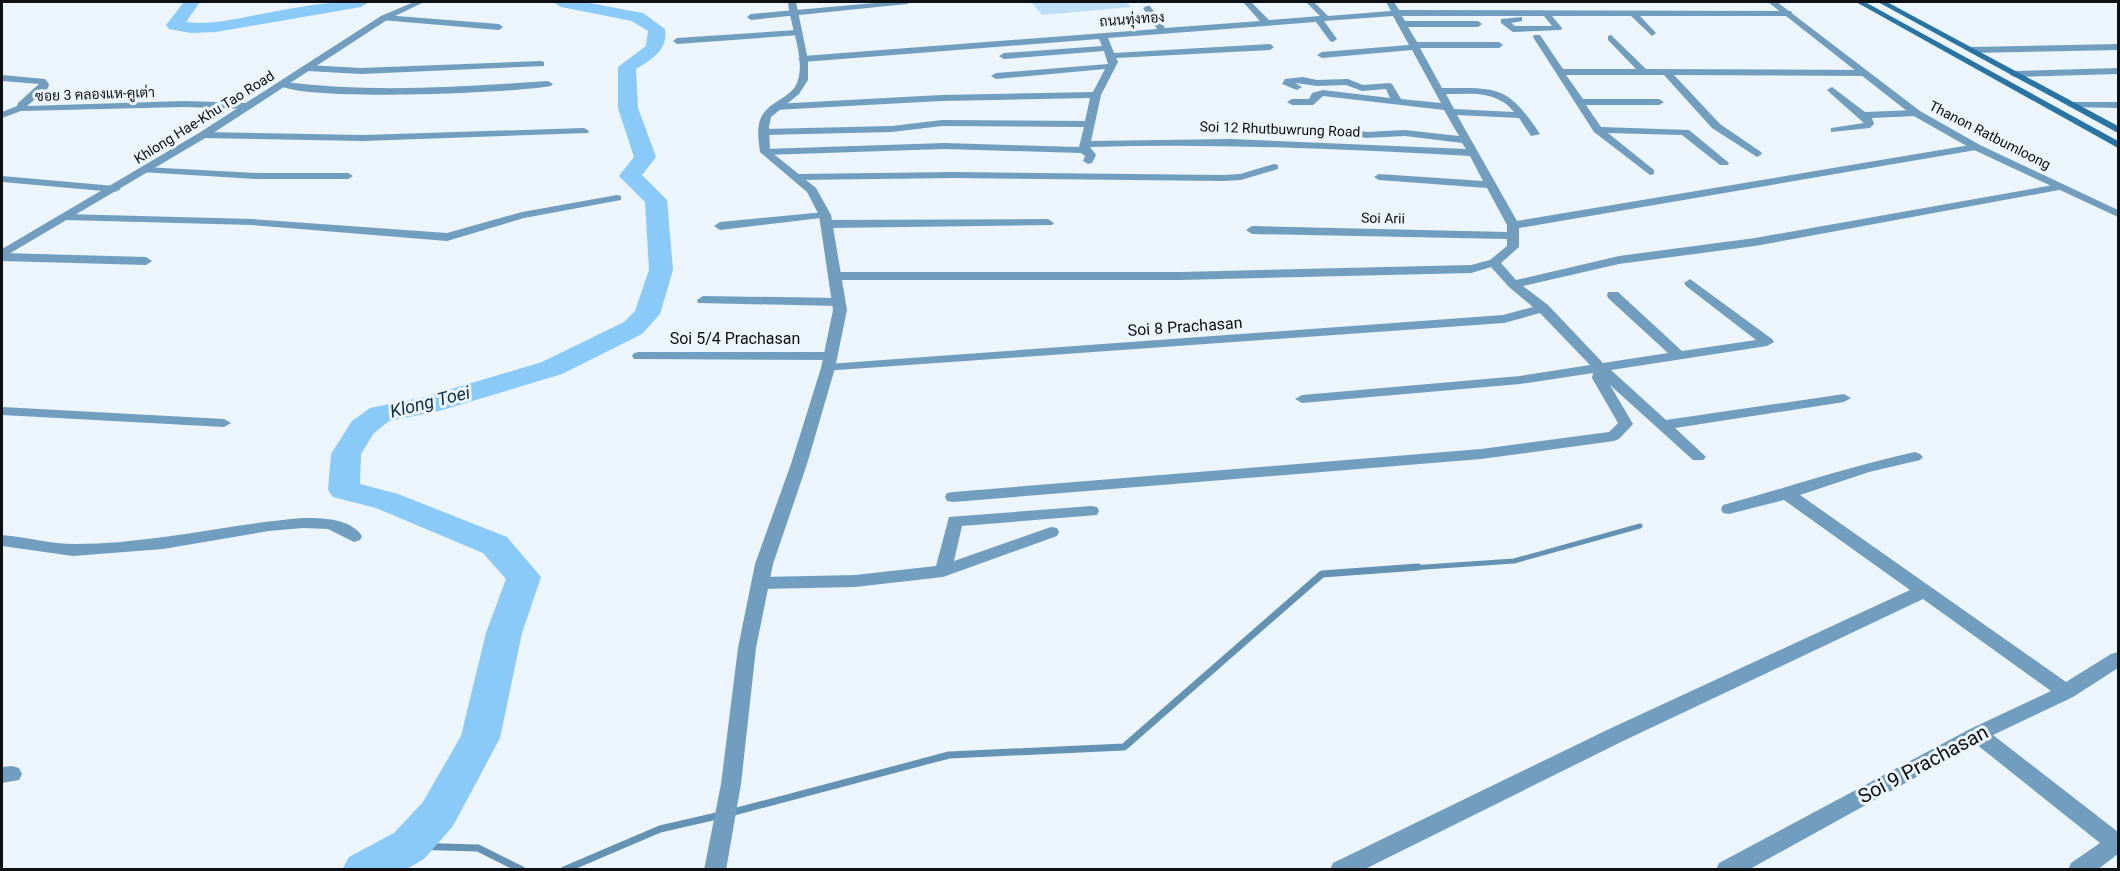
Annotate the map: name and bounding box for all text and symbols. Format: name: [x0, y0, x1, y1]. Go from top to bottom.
street label: ถนนทุ่งทอง: [1099, 9, 1165, 31]
street label: Khlong Hae-Khu Tao Road: [131, 67, 277, 167]
street label: ซอย 3 คลองแห-คูเต่า: [35, 84, 155, 106]
street label: Thanon Ratbumloong: [1927, 97, 2053, 173]
street label: Soi 12 Rhutbuwrung Road: [1199, 118, 1361, 140]
street label: Soi Arii: [1361, 210, 1405, 226]
street label: Soi 8 Prachasan: [1127, 313, 1243, 340]
street label: Soi 5/4 Prachasan: [670, 329, 800, 348]
water label: Klong Toei: [388, 381, 473, 422]
street label: Soi 9 Prachasan: [1854, 720, 1992, 808]

